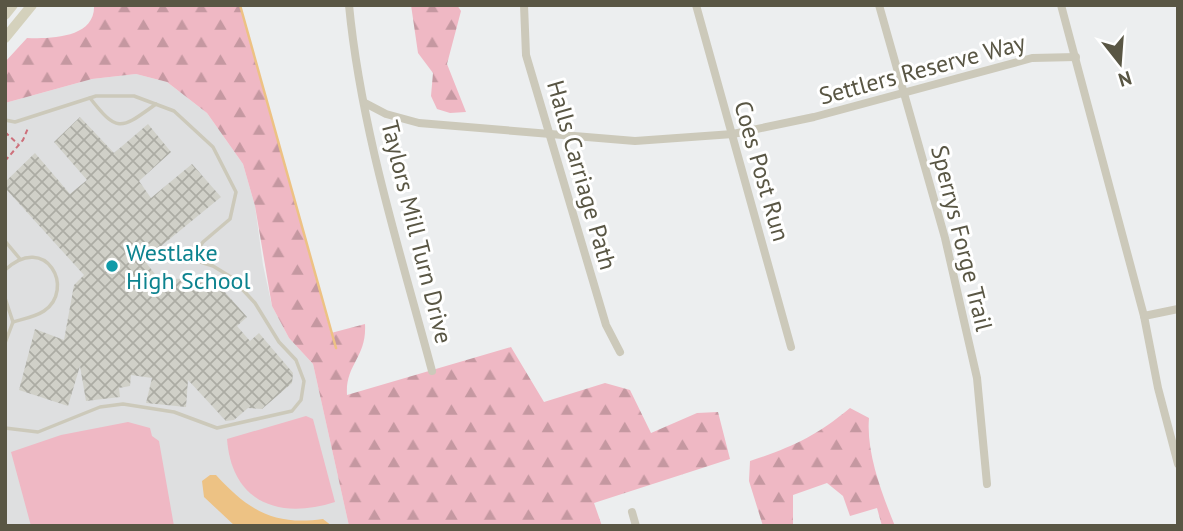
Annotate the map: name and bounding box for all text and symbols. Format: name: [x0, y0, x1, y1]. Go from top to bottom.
street label: Settlers Reserve Way: [815, 27, 1029, 111]
north arrow: [1085, 28, 1155, 98]
text: N: [1115, 66, 1134, 93]
street label: Halls Carriage Path: [540, 77, 624, 273]
street label: Coes Post Run: [727, 97, 797, 245]
street label: Taylors Mill Turn Drive: [374, 117, 460, 347]
street label: Sperrys Forge Trail: [924, 142, 1000, 334]
place label: Westlake High School: [126, 237, 250, 296]
marker: Westlake High School: [104, 258, 120, 274]

